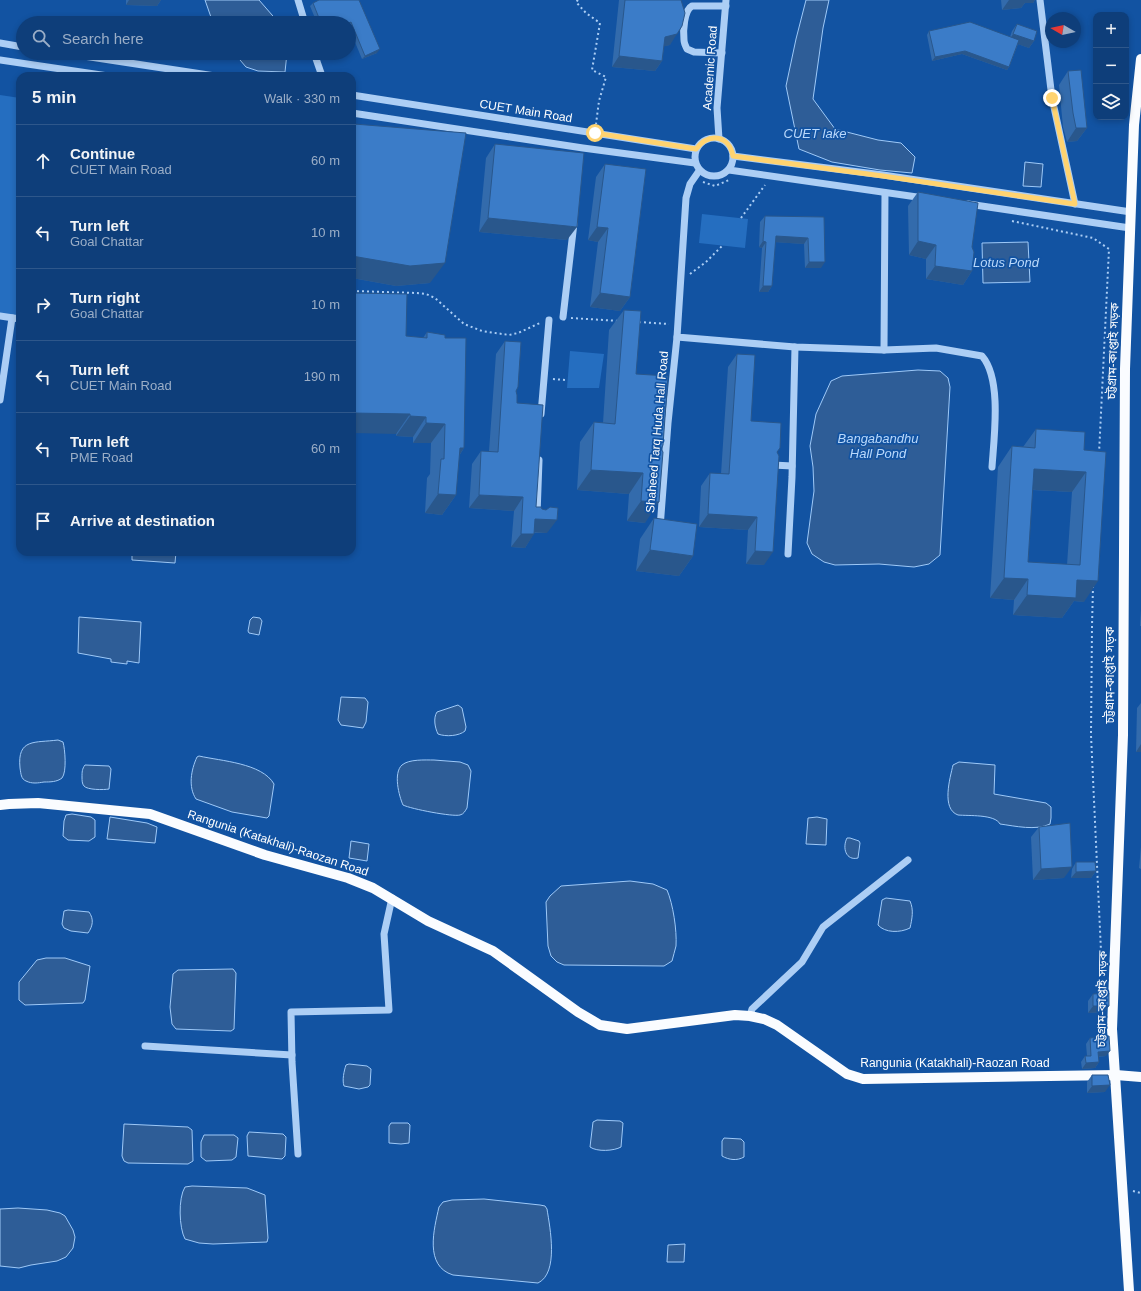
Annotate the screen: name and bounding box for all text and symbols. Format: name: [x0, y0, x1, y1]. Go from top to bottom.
north arrow: [1045, 12, 1081, 48]
map controls: [1093, 12, 1129, 120]
button: +: [1093, 12, 1129, 48]
search box: [16, 16, 356, 60]
street label: Academic Road: [700, 25, 720, 111]
icon: search: [30, 27, 52, 49]
text: Search here: [62, 30, 144, 47]
button: −: [1093, 48, 1129, 84]
button: layers: [1093, 84, 1129, 120]
text: 5 min: [32, 88, 76, 107]
route end: [1043, 89, 1061, 107]
text: Walk · 330 m: [264, 91, 340, 106]
street label: CUET Main Road: [479, 97, 573, 125]
route start: [586, 124, 604, 142]
water label: CUET lake: [784, 126, 846, 141]
text: Continue: [70, 145, 135, 162]
icon: ahead: [32, 150, 54, 172]
text: 60 m: [311, 153, 340, 168]
text: CUET Main Road: [70, 162, 172, 177]
text: Turn left: [70, 217, 129, 234]
icon: left: [32, 222, 54, 244]
text: 10 m: [311, 225, 340, 240]
text: Goal Chattar: [70, 234, 144, 249]
water label: Lotus Pond: [973, 255, 1040, 270]
text: Turn right: [70, 289, 140, 306]
icon: right: [32, 294, 54, 316]
text: 10 m: [311, 297, 340, 312]
street label: চট্টগ্রাম-কাপ্তাই সড়ক: [1103, 302, 1122, 401]
text: Goal Chattar: [70, 306, 144, 321]
street label: Shaheed Tarq Huda Hall Road: [643, 350, 671, 514]
text: Turn left: [70, 361, 129, 378]
icon: left: [32, 366, 54, 388]
text: 190 m: [304, 369, 340, 384]
text: CUET Main Road: [70, 378, 172, 393]
water label: Bangabandhu Hall Pond: [838, 431, 918, 461]
text: Turn left: [70, 433, 129, 450]
icon: left: [32, 438, 54, 460]
text: 60 m: [311, 441, 340, 456]
text: PME Road: [70, 450, 133, 465]
icon: arrive: [32, 510, 54, 532]
text: Arrive at destination: [70, 512, 215, 529]
street label: চট্টগ্রাম-কাপ্তাই সড়ক: [1102, 626, 1117, 724]
street label: Rangunia (Katakhali)-Raozan Road: [186, 807, 370, 879]
street label: চট্টগ্রাম-কাপ্তাই সড়ক: [1093, 950, 1110, 1048]
street label: Rangunia (Katakhali)-Raozan Road: [860, 1056, 1050, 1070]

